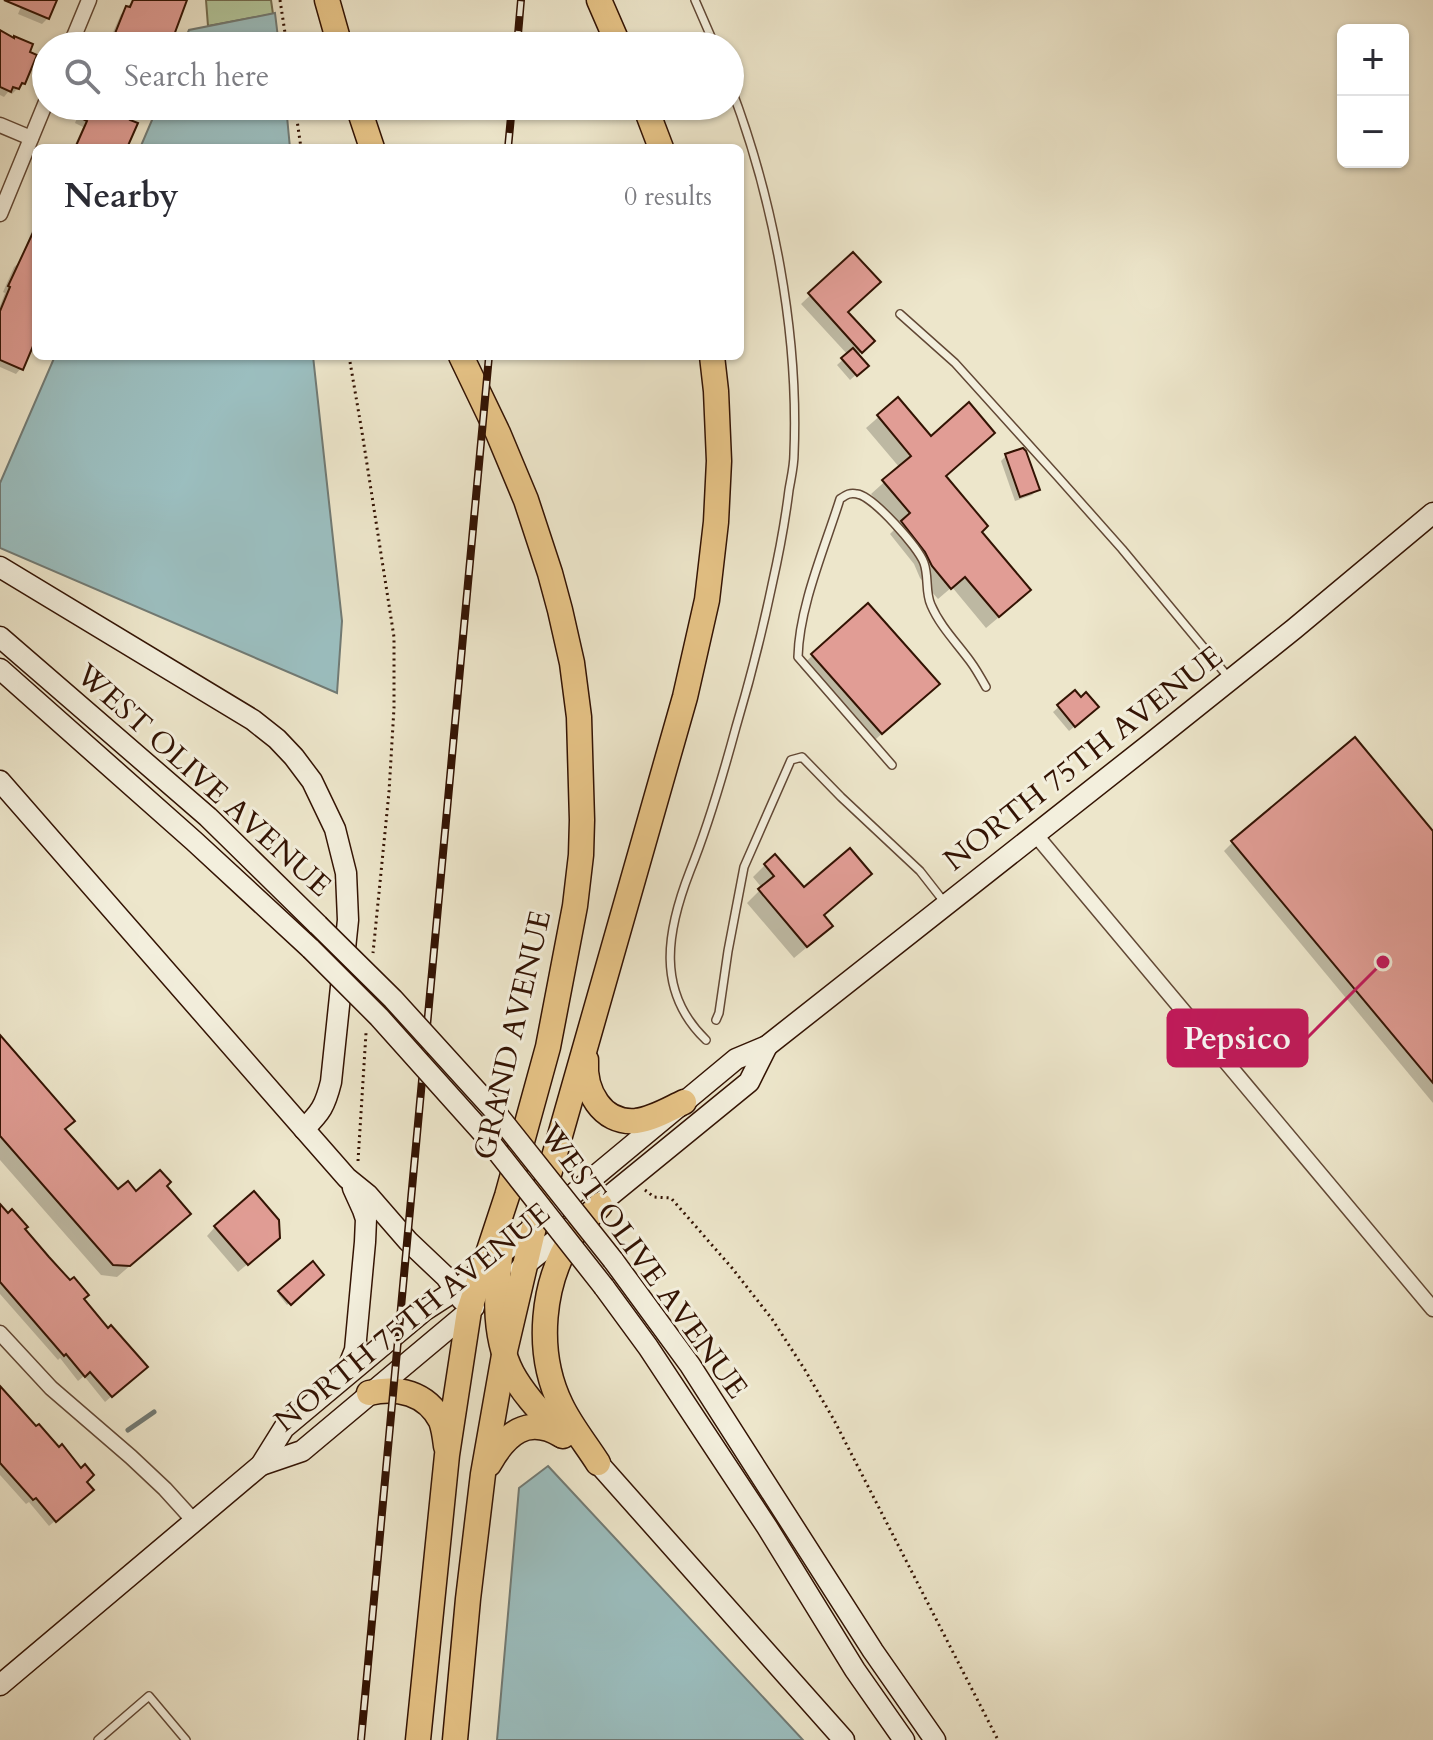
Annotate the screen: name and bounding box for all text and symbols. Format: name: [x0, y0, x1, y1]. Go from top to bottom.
map controls: [1337, 24, 1409, 168]
button: +: [1337, 24, 1409, 96]
search box: [32, 32, 744, 120]
icon: search: [60, 54, 104, 98]
text: Search here: [124, 56, 269, 97]
button: −: [1337, 96, 1409, 168]
text: Nearby: [64, 173, 179, 219]
text: 0 results: [624, 179, 712, 214]
street label: NORTH 75TH AVENUE: [935, 636, 1231, 880]
street label: WEST OLIVE AVENUE: [67, 654, 340, 906]
street label: GRAND AVENUE: [464, 907, 561, 1164]
callout: Pepsico: [1168, 1010, 1307, 1066]
text: Pepsico: [1183, 1017, 1291, 1061]
street label: WEST OLIVE AVENUE: [529, 1115, 757, 1407]
street label: NORTH 75TH AVENUE: [266, 1193, 559, 1442]

